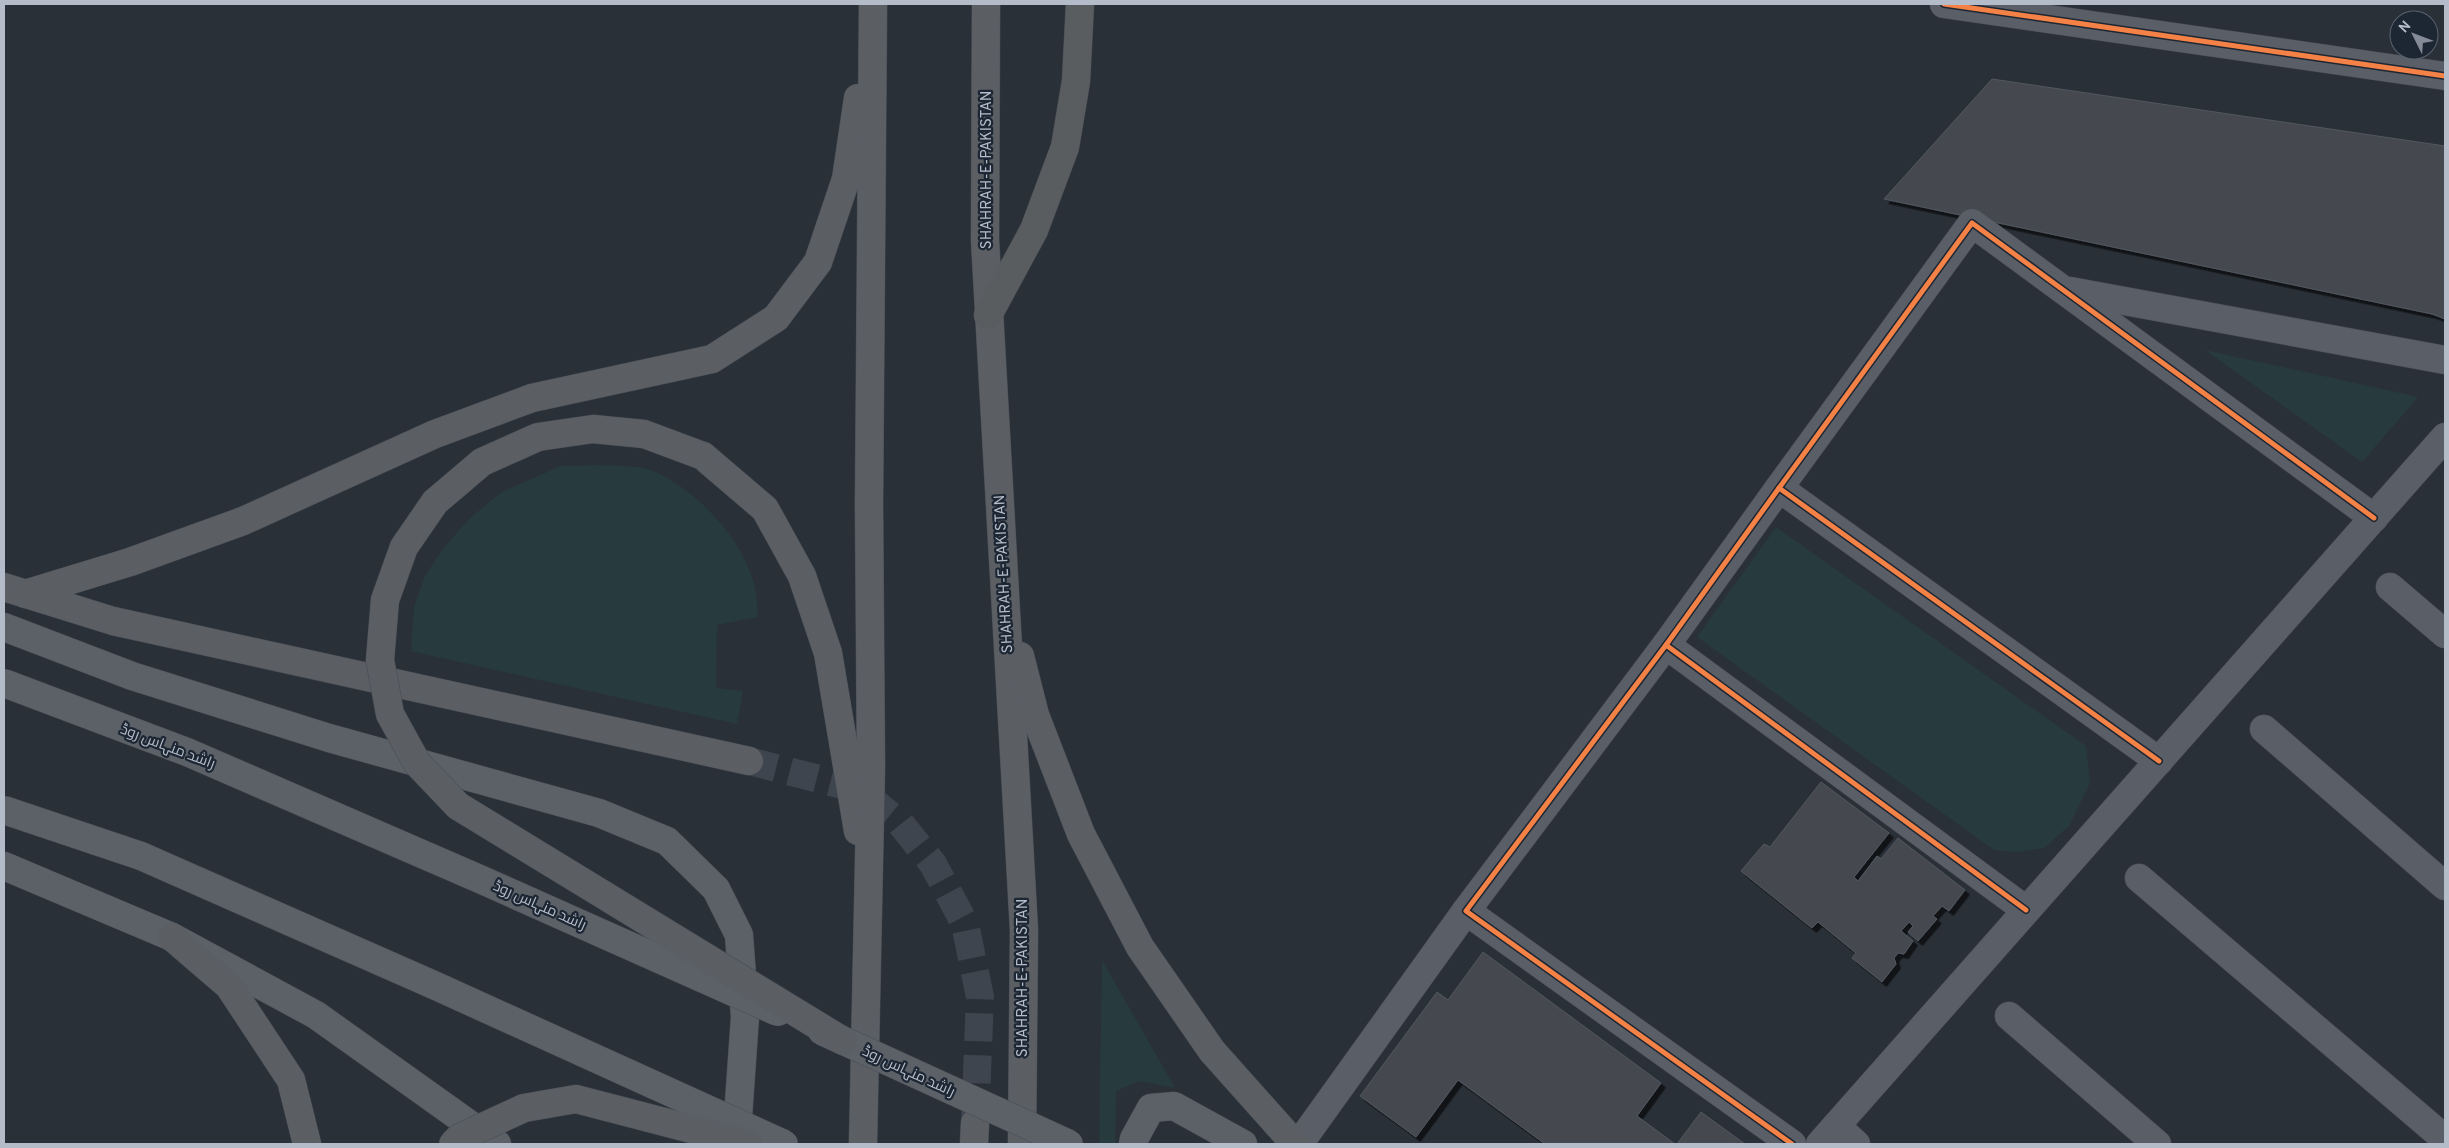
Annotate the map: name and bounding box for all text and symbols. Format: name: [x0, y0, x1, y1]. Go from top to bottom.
north arrow: [2389, 10, 2439, 60]
text: N: [2396, 18, 2415, 37]
street label: SHAHRAH-E-PAKISTAN: [978, 91, 997, 249]
street label: SHAHRAH-E-PAKISTAN: [991, 494, 1018, 654]
street label: راشد منہاس روڈ: [117, 721, 218, 774]
street label: راشد منہاس روڈ: [490, 877, 589, 935]
street label: SHAHRAH-E-PAKISTAN: [1014, 899, 1033, 1057]
street label: راشد منہاس روڈ: [859, 1043, 958, 1102]

